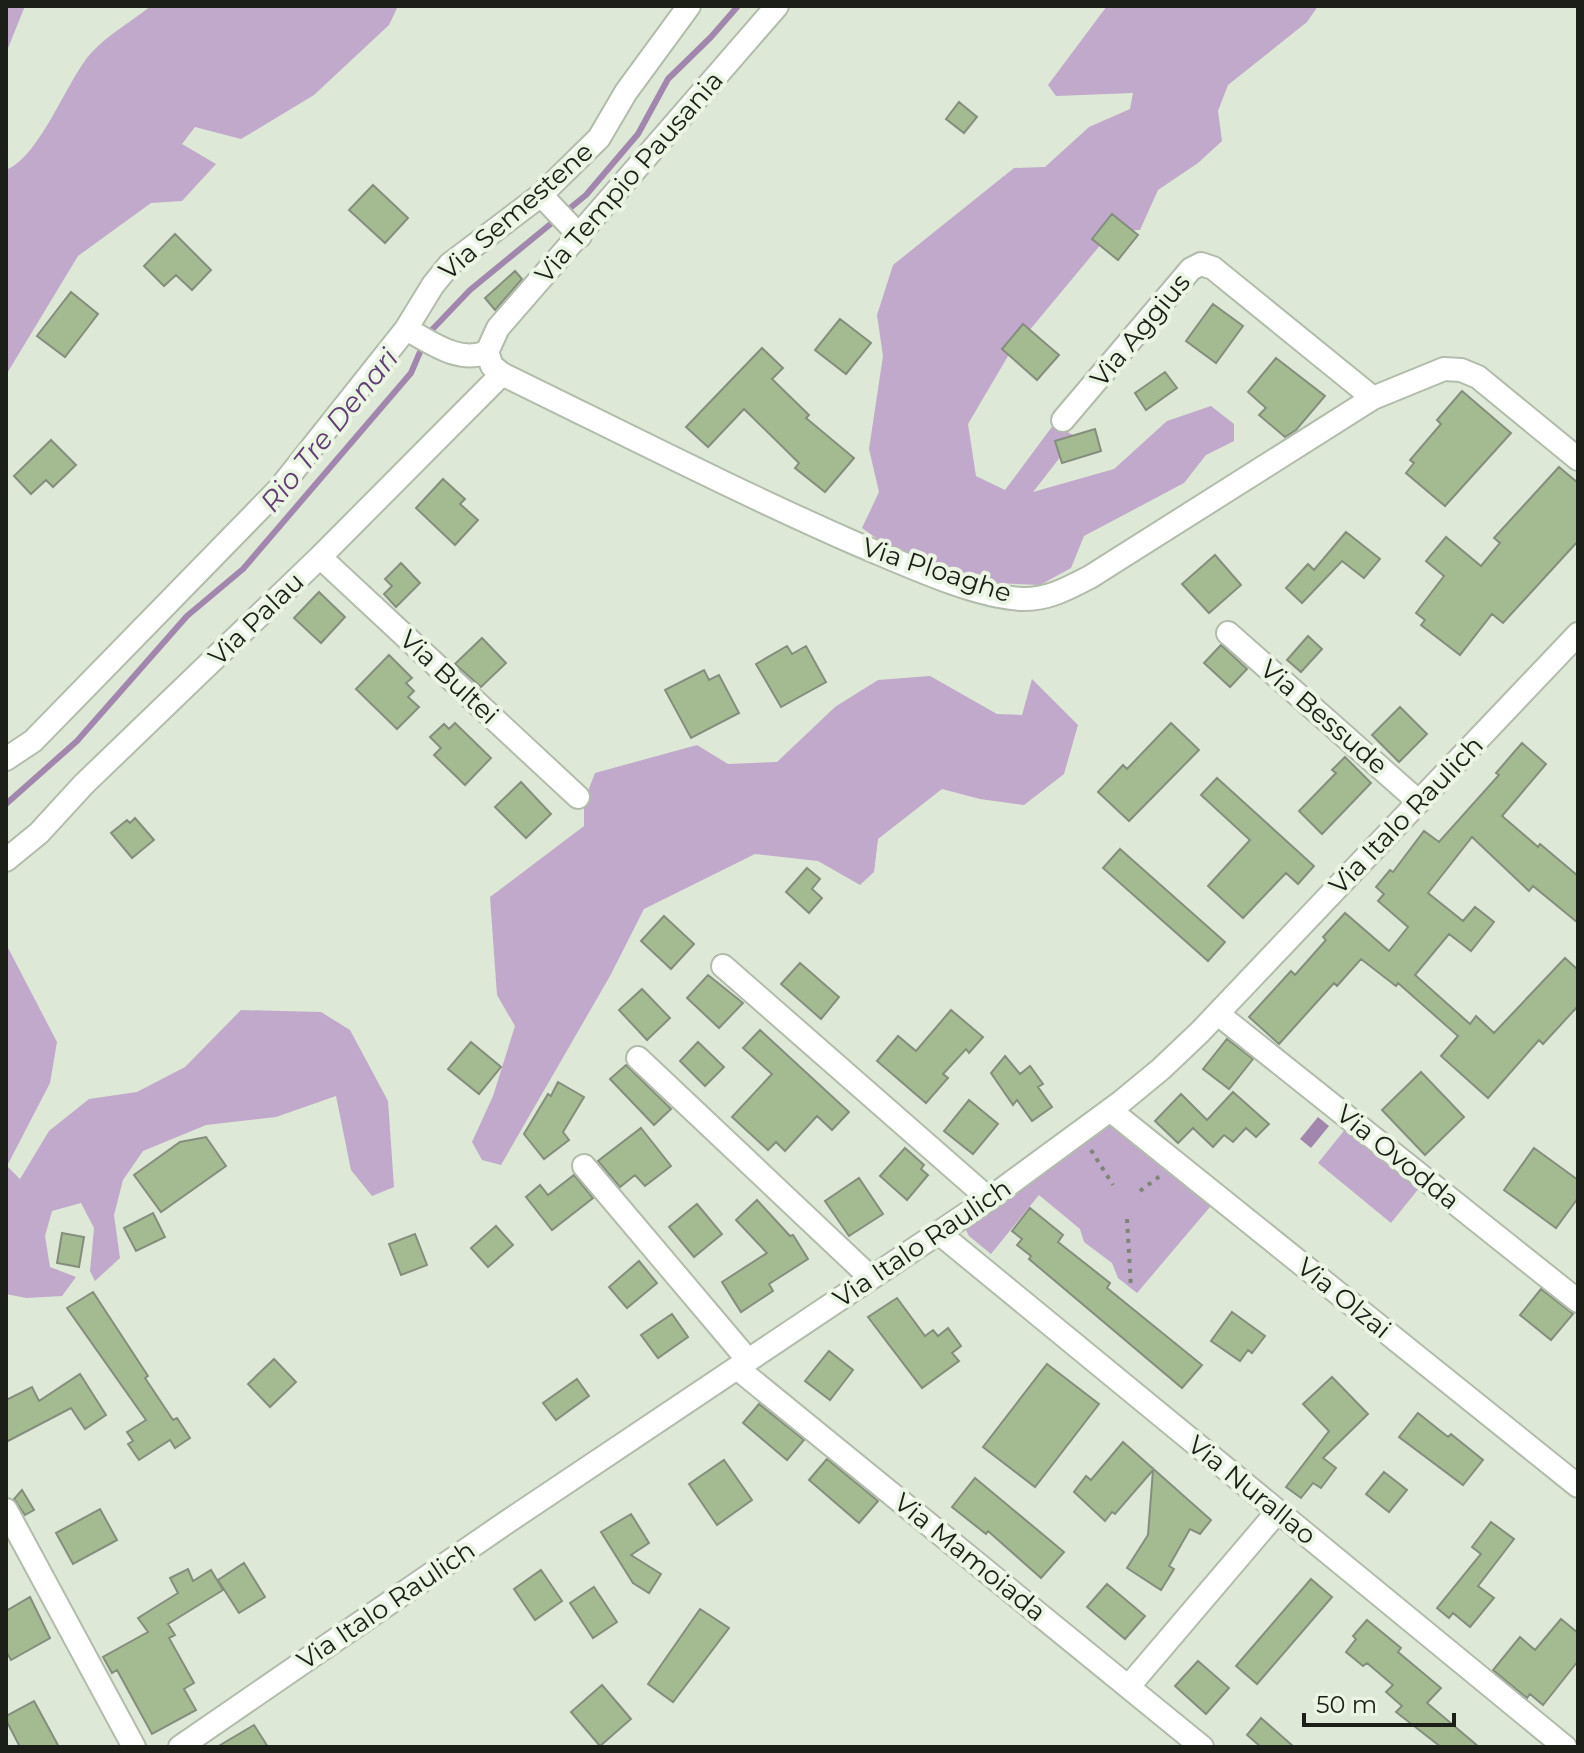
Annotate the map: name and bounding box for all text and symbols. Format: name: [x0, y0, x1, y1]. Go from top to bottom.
street label: Via Tempio Pausania: [528, 64, 730, 290]
street label: Via Semestene: [432, 135, 600, 287]
street label: Via Aggius: [1083, 267, 1197, 393]
water label: Rio Tre Denari: [253, 341, 405, 518]
street label: Via Ploaghe: [858, 531, 1016, 609]
street label: Via Palau: [202, 566, 310, 672]
street label: Via Bultei: [393, 623, 505, 731]
street label: Via Bessude: [1254, 653, 1394, 781]
street label: Via Italo Raulich: [1322, 729, 1490, 901]
street label: Via Ovodda: [1330, 1098, 1466, 1216]
street label: Via Italo Raulich: [827, 1172, 1017, 1314]
street label: Via Olzai: [1291, 1251, 1397, 1345]
street label: Via Nurallao: [1181, 1429, 1323, 1551]
street label: Via Mamoiada: [888, 1486, 1052, 1628]
street label: Via Italo Raulich: [291, 1534, 481, 1676]
scale bar: [1304, 1677, 1454, 1727]
text: 50 m: [1316, 1690, 1377, 1719]

